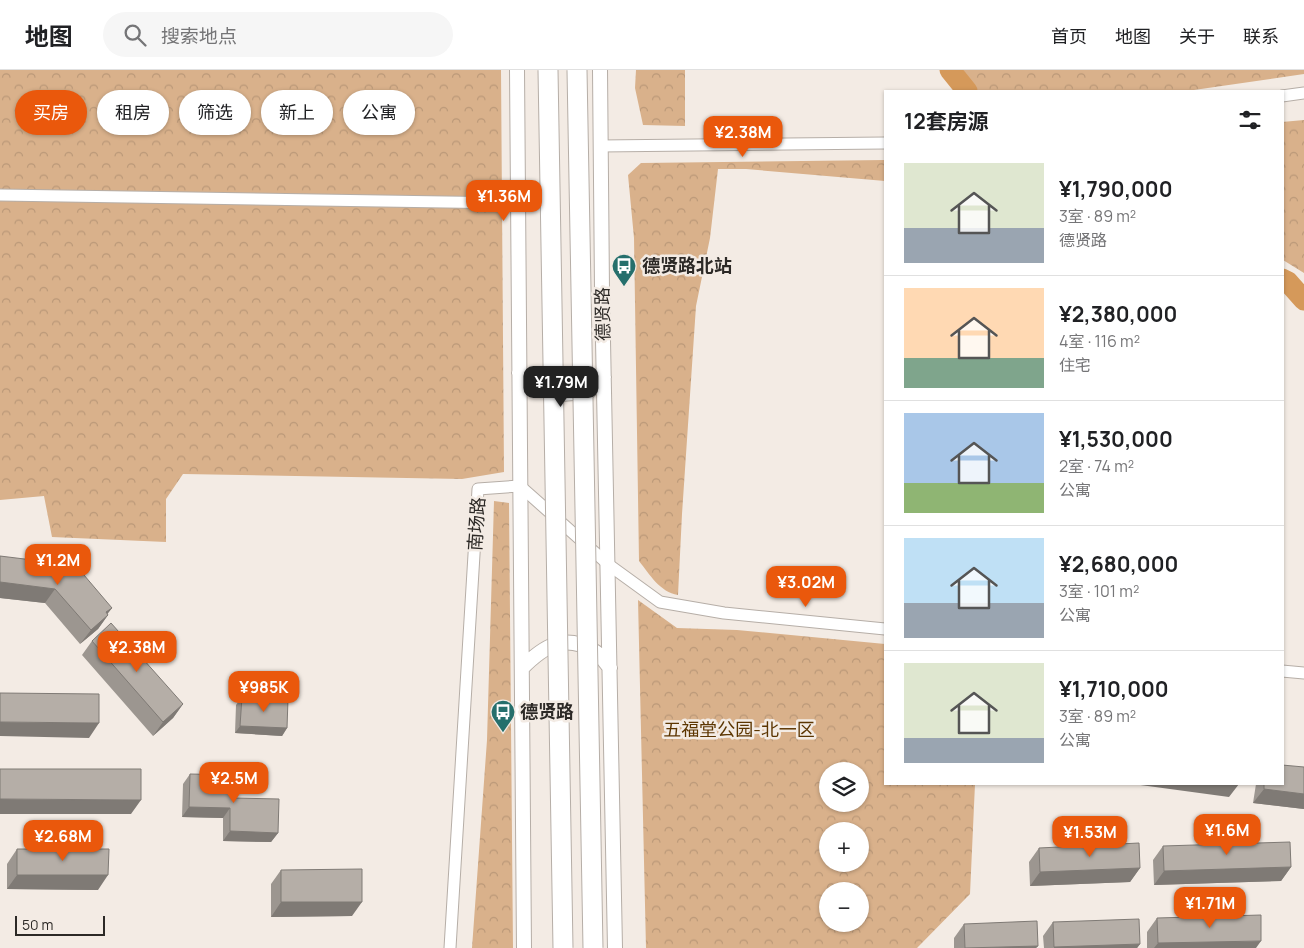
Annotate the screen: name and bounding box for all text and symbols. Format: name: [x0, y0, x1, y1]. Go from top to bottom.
search box: [103, 12, 453, 57]
text: 地图: [25, 19, 73, 52]
icon: search: [121, 21, 149, 49]
text: 搜索地点: [161, 23, 237, 49]
text: 首页: [1051, 24, 1087, 48]
text: 地图: [1115, 24, 1151, 48]
text: 关于: [1179, 24, 1215, 48]
text: 联系: [1243, 24, 1279, 48]
chip: 买房: [15, 90, 87, 135]
chip: 租房: [97, 90, 169, 135]
chip: 筛选: [179, 90, 251, 135]
chip: 新上: [261, 90, 333, 135]
chip: 公寓: [343, 90, 415, 135]
icon: filters: [1236, 106, 1264, 134]
text: 12套房源: [904, 107, 989, 135]
pin: ¥2.38M: [702, 116, 784, 158]
text: ¥2.38M: [715, 121, 771, 143]
text: ¥1,790,000: [1059, 175, 1172, 203]
pin: ¥1.36M: [463, 180, 545, 222]
icon: home: [944, 183, 1004, 243]
text: ¥1.36M: [477, 185, 531, 207]
text: 3室 · 89 m²: [1059, 205, 1136, 227]
text: 德贤路: [1059, 229, 1107, 251]
bus stop icon: 德贤路北站: [611, 253, 637, 287]
place label: 德贤路北站: [642, 253, 732, 277]
street label: 德贤路: [590, 287, 614, 341]
text: ¥2,380,000: [1059, 300, 1177, 328]
icon: home: [944, 308, 1004, 368]
text: 4室 · 116 m²: [1059, 330, 1140, 352]
text: 住宅: [1059, 354, 1091, 376]
pin: ¥1.79M: [520, 366, 602, 408]
text: ¥1.79M: [534, 371, 588, 393]
text: ¥1,530,000: [1059, 425, 1173, 453]
icon: home: [944, 433, 1004, 493]
text: 2室 · 74 m²: [1059, 455, 1134, 477]
text: 公寓: [1059, 479, 1091, 501]
street label: 南场路: [462, 496, 490, 552]
pin: ¥1.2M: [23, 544, 93, 586]
text: ¥1.2M: [36, 549, 80, 571]
text: ¥2,680,000: [1059, 550, 1178, 578]
icon: home: [944, 558, 1004, 618]
pin: ¥3.02M: [765, 566, 847, 608]
text: ¥3.02M: [777, 571, 835, 593]
text: 3室 · 101 m²: [1059, 580, 1139, 602]
text: 公寓: [1059, 604, 1091, 626]
pin: ¥2.38M: [96, 630, 178, 673]
text: ¥2.38M: [109, 636, 165, 658]
pin: ¥985K: [229, 670, 299, 713]
text: ¥1,710,000: [1059, 675, 1169, 703]
text: ¥985K: [239, 676, 289, 698]
icon: home: [944, 683, 1004, 743]
bus stop icon: 德贤路: [490, 699, 516, 733]
place label: 德贤路: [520, 699, 574, 723]
text: 3室 · 89 m²: [1059, 705, 1136, 727]
park label: 五福堂公园-北一区: [663, 717, 815, 741]
text: 公寓: [1059, 729, 1091, 751]
pin: ¥2.5M: [199, 762, 269, 804]
map controls: [819, 762, 869, 932]
button: layers: [819, 762, 869, 812]
text: ¥2.5M: [210, 767, 258, 789]
pin: ¥1.6M: [1192, 814, 1262, 856]
pin: ¥1.53M: [1049, 816, 1131, 858]
text: ¥1.6M: [1205, 819, 1249, 841]
pin: ¥2.68M: [22, 820, 104, 862]
text: ¥1.53M: [1063, 821, 1117, 843]
button: +: [819, 822, 869, 872]
text: ¥2.68M: [34, 825, 92, 847]
button: −: [819, 882, 869, 932]
pin: ¥1.71M: [1169, 886, 1251, 929]
text: ¥1.71M: [1185, 892, 1235, 914]
scale bar: [15, 913, 105, 936]
text: 50 m: [22, 915, 53, 934]

